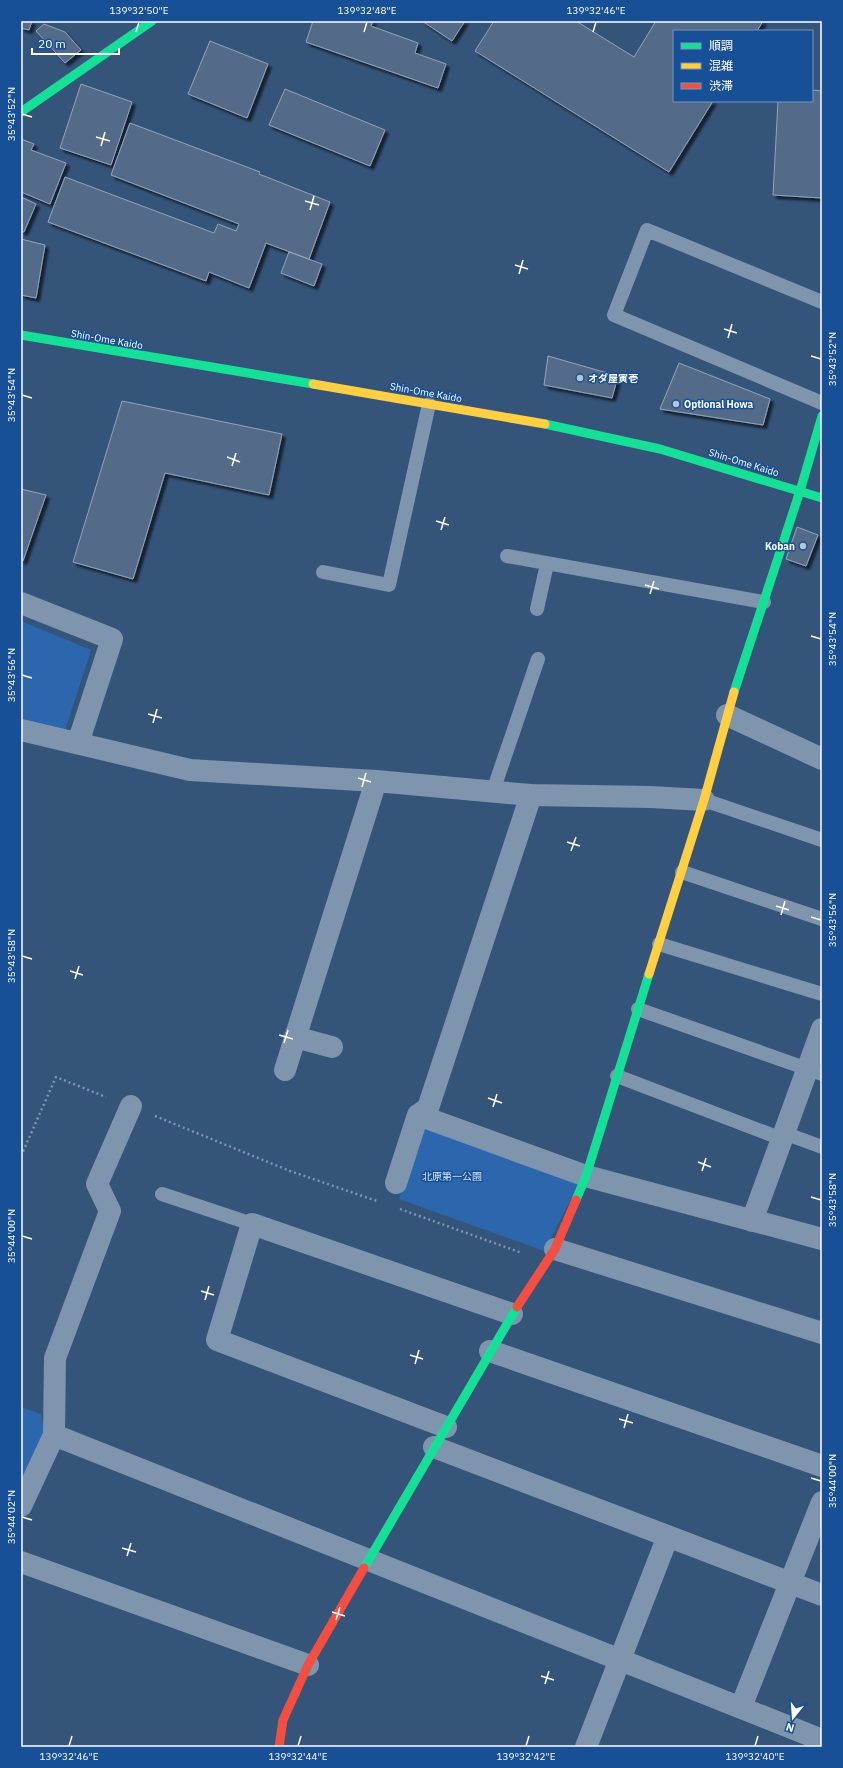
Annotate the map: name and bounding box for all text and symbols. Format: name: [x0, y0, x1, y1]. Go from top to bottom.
text: 139°32'50"E: [109, 4, 169, 17]
text: 139°32'48"E: [337, 4, 397, 17]
text: 139°32'46"E: [566, 4, 626, 17]
scale bar: [32, 30, 119, 56]
legend: [673, 30, 813, 102]
text: 20 m: [38, 36, 66, 51]
text: 順調: [709, 38, 733, 53]
text: 混雑: [709, 58, 733, 73]
text: 渋滞: [709, 78, 733, 93]
text: 35°43'52"N: [5, 87, 18, 141]
street label: Shin-Ome Kaido: [70, 327, 144, 352]
text: 35°43'52"N: [826, 332, 839, 386]
text: 35°43'54"N: [5, 368, 18, 422]
place label: オダ屋寅壱: [588, 372, 638, 385]
marker: オダ屋寅壱: [575, 373, 585, 383]
street label: Shin-Ome Kaido: [389, 380, 463, 405]
place label: Optional Howa: [684, 398, 754, 411]
marker: Optional Howa: [671, 399, 681, 409]
street label: Shin-Ome Kaido: [707, 446, 781, 479]
place label: Koban: [765, 540, 795, 553]
marker: Koban: [798, 541, 808, 551]
text: 35°43'54"N: [826, 612, 839, 666]
text: 35°43'56"N: [5, 648, 18, 702]
text: 35°43'56"N: [826, 893, 839, 947]
text: 35°43'58"N: [5, 929, 18, 983]
park label: 北原第一公園: [422, 1170, 482, 1183]
text: 35°43'58"N: [826, 1173, 839, 1227]
text: 35°44'00"N: [5, 1209, 18, 1263]
text: 35°44'00"N: [826, 1454, 839, 1508]
text: 35°44'02"N: [5, 1490, 18, 1544]
north arrow: [773, 1698, 813, 1738]
text: N: [784, 1720, 796, 1735]
text: 139°32'46"E: [39, 1750, 99, 1763]
text: 139°32'44"E: [268, 1750, 328, 1763]
text: 139°32'42"E: [496, 1750, 556, 1763]
text: 139°32'40"E: [725, 1750, 785, 1763]

